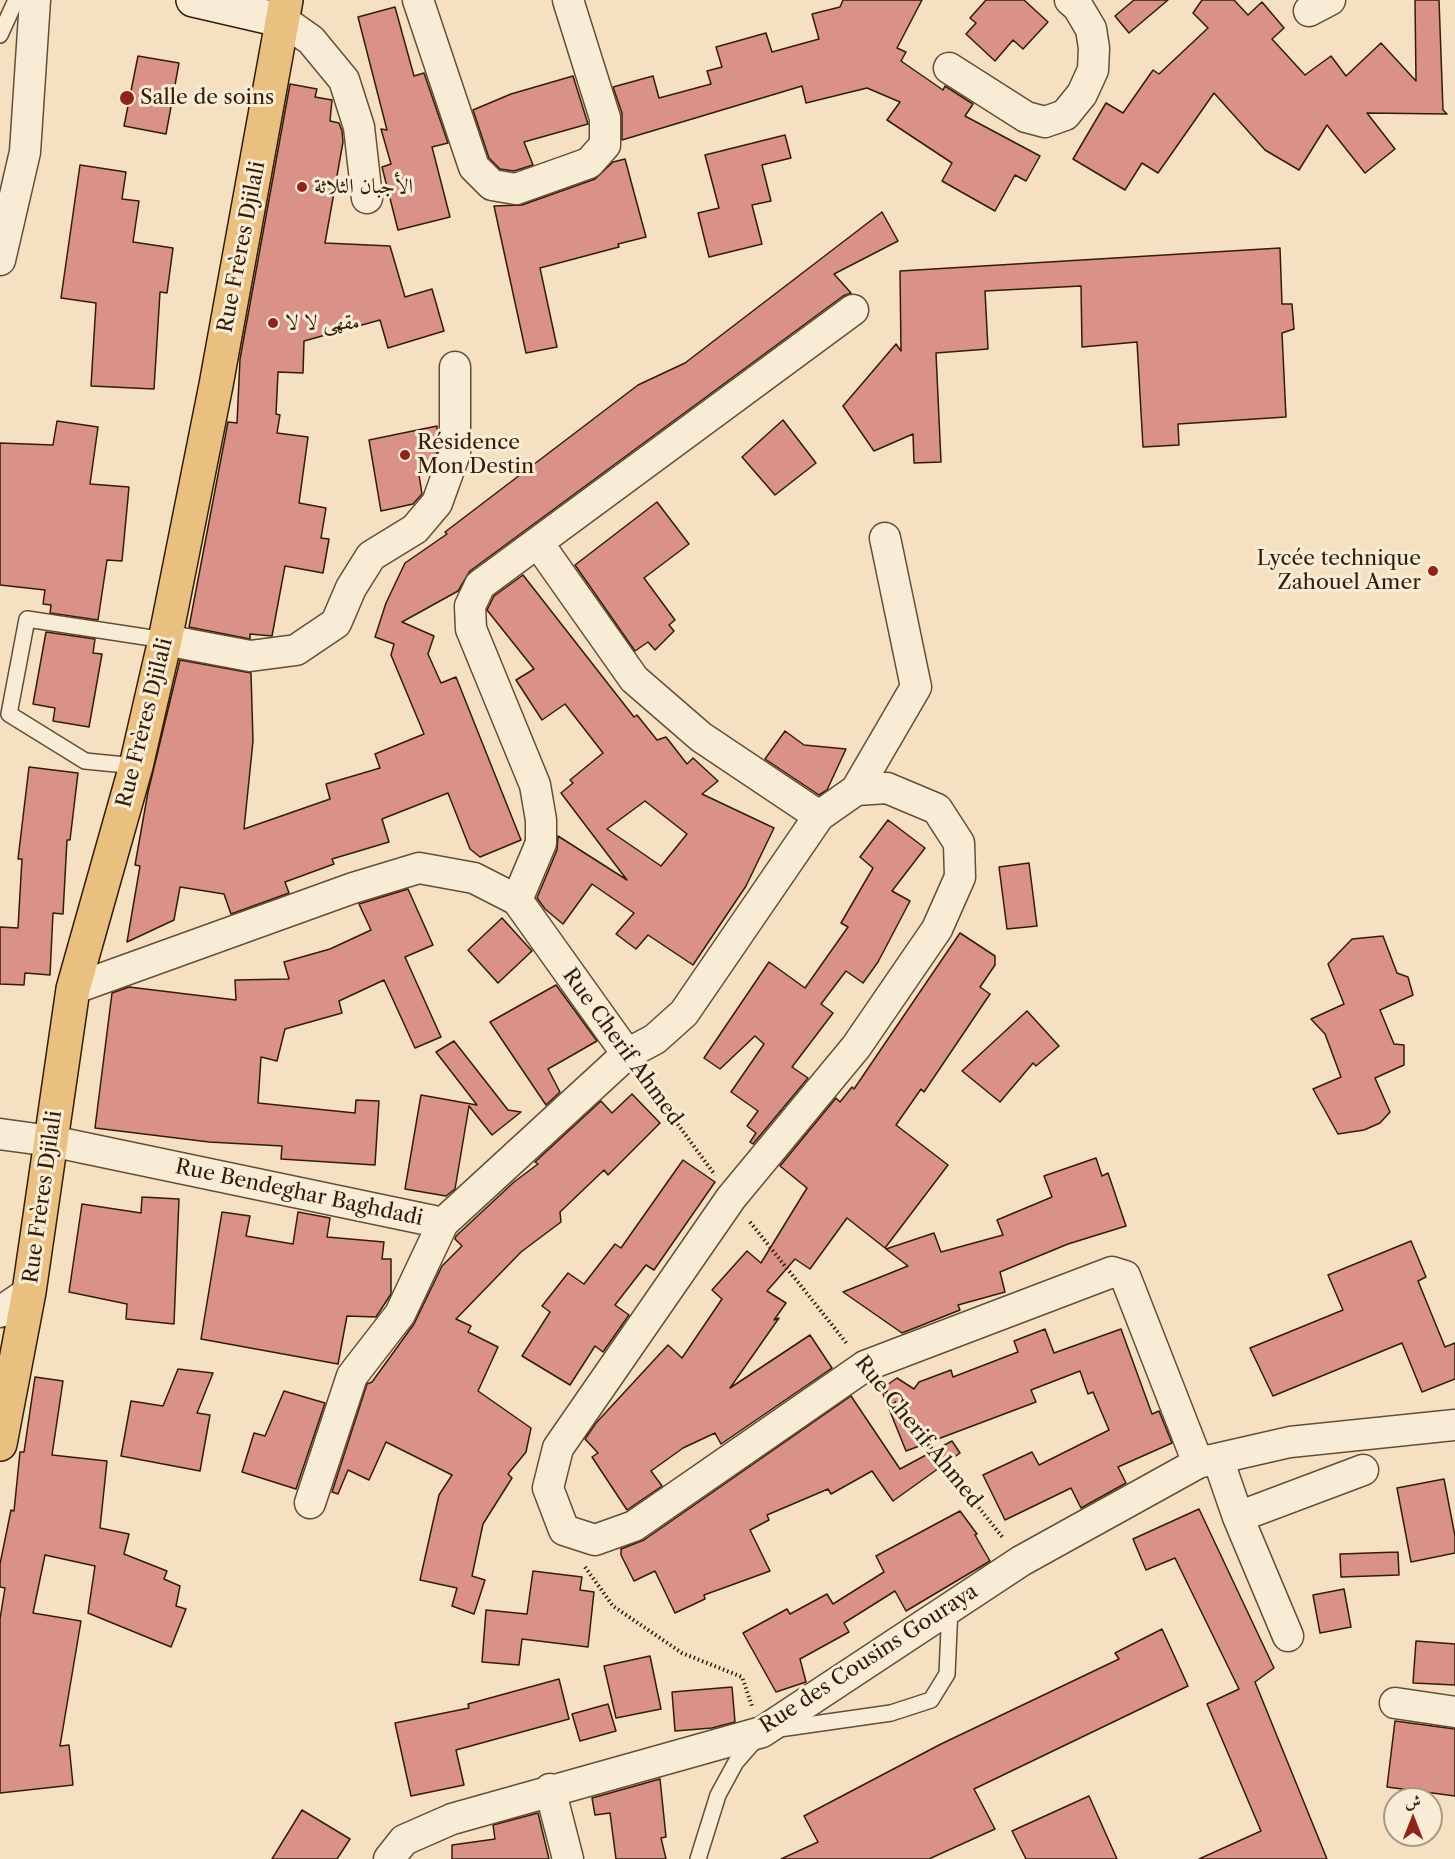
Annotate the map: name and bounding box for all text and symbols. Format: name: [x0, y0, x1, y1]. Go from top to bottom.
place label: Salle de soins: [140, 85, 274, 111]
marker: Salle de soins: [118, 89, 136, 107]
street label: Rue Frères Djilali: [213, 159, 271, 335]
place label: الأجبان الثلاثة: [314, 174, 413, 200]
marker: الأجبان الثلاثة: [295, 180, 309, 194]
place label: مقهى لا لا: [285, 310, 360, 336]
marker: مقهى لا لا: [266, 316, 280, 330]
place label: Résidence Mon Destin: [417, 430, 534, 480]
marker: Résidence Mon Destin: [398, 448, 412, 462]
place label: Lycée technique Zahouel Amer: [1257, 546, 1421, 596]
marker: Lycée technique Zahouel Amer: [1426, 564, 1440, 578]
street label: Rue Frères Djilali: [112, 636, 178, 810]
street label: Rue Cherif Ahmed: [557, 964, 687, 1130]
street label: Rue Frères Djilali: [18, 1109, 68, 1285]
street label: Rue Bendeghar Baghdadi: [173, 1154, 425, 1232]
street label: Rue Cherif Ahmed: [849, 1351, 987, 1513]
street label: Rue des Cousins Gouraya: [755, 1579, 983, 1739]
north arrow: [1383, 1787, 1443, 1847]
text: ش: [1405, 1791, 1421, 1811]

